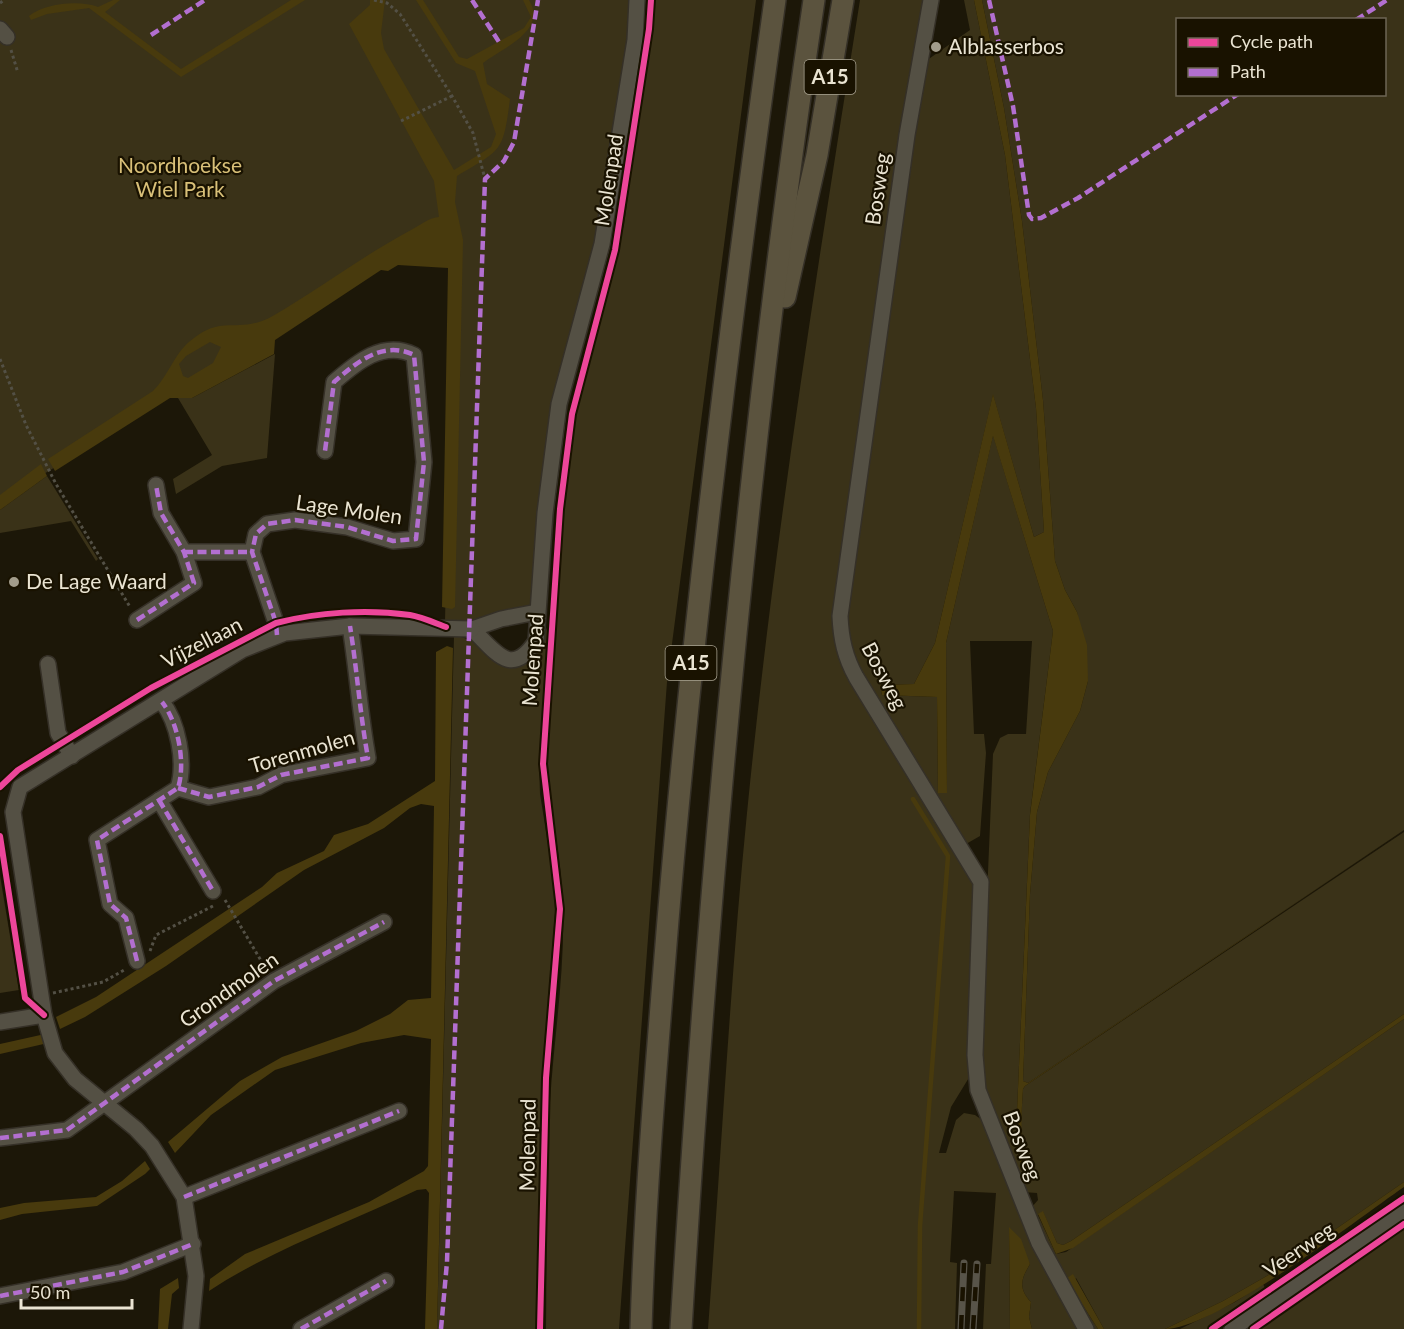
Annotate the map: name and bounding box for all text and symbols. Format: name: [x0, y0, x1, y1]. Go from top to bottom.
legend: [1176, 18, 1386, 96]
text: Cycle path: [1230, 30, 1313, 52]
place label: Alblasserbos: [948, 33, 1064, 58]
marker: Alblasserbos: [929, 40, 943, 54]
road number: A15: [804, 60, 856, 94]
text: Path: [1230, 60, 1266, 82]
street label: Molenpad: [588, 132, 627, 228]
street label: Bosweg: [859, 151, 894, 227]
park label: Noordhoekse Wiel Park: [118, 152, 242, 201]
street label: Lage Molen: [294, 489, 404, 528]
place label: De Lage Waard: [26, 568, 167, 593]
marker: De Lage Waard: [7, 575, 21, 589]
street label: Vijzellaan: [157, 611, 246, 673]
street label: Molenpad: [516, 613, 547, 707]
street label: Bosweg: [857, 637, 913, 713]
road number: A15: [666, 646, 716, 680]
street label: Torenmolen: [246, 724, 357, 778]
street label: Grondmolen: [174, 946, 282, 1032]
street label: Molenpad: [513, 1098, 540, 1192]
street label: Bosweg: [999, 1107, 1048, 1184]
street label: Veerweg: [1258, 1216, 1339, 1282]
scale bar: [21, 1272, 132, 1310]
text: 50 m: [30, 1281, 70, 1303]

